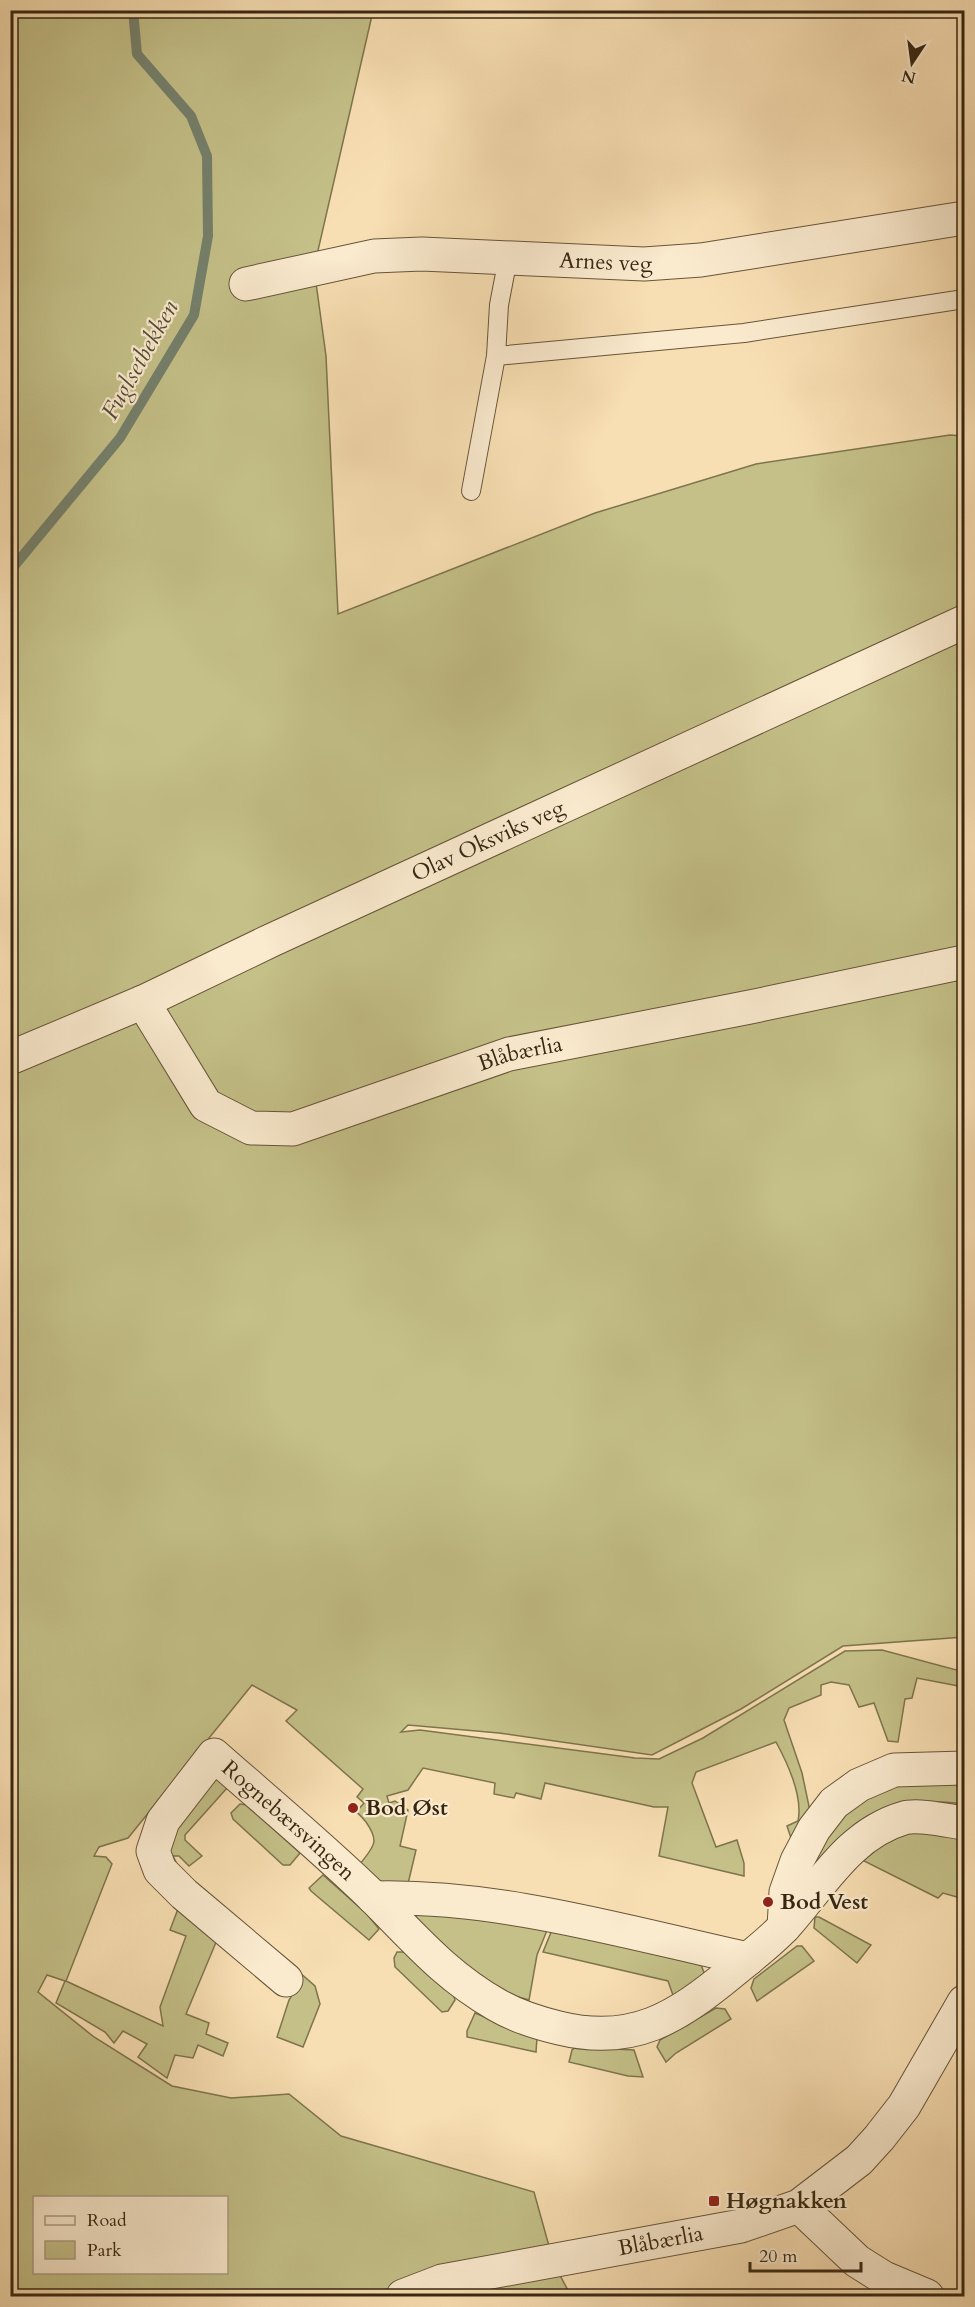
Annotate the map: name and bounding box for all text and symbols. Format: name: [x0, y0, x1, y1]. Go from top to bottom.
north arrow: [882, 33, 942, 93]
text: N: [900, 64, 918, 89]
street label: Arnes veg: [559, 245, 654, 279]
water label: Fuglsetbekken: [94, 294, 186, 425]
street label: Olav Oksviks veg: [407, 792, 570, 889]
street label: Blåbærlia: [474, 1029, 565, 1079]
street label: Rognebærsvingen: [215, 1754, 362, 1888]
place label: Bod Øst: [365, 1793, 448, 1823]
marker: Bod Øst: [346, 1801, 360, 1815]
place label: Bod Vest: [780, 1887, 868, 1917]
marker: Bod Vest: [761, 1895, 775, 1909]
place label: Høgnakken: [726, 2186, 847, 2216]
marker: Høgnakken: [707, 2194, 721, 2208]
legend: [33, 2196, 228, 2274]
text: Road: [87, 2208, 127, 2233]
street label: Blåbærlia: [616, 2218, 706, 2263]
scale bar: [750, 2235, 861, 2273]
text: Park: [87, 2238, 122, 2263]
text: 20 m: [759, 2244, 798, 2269]

